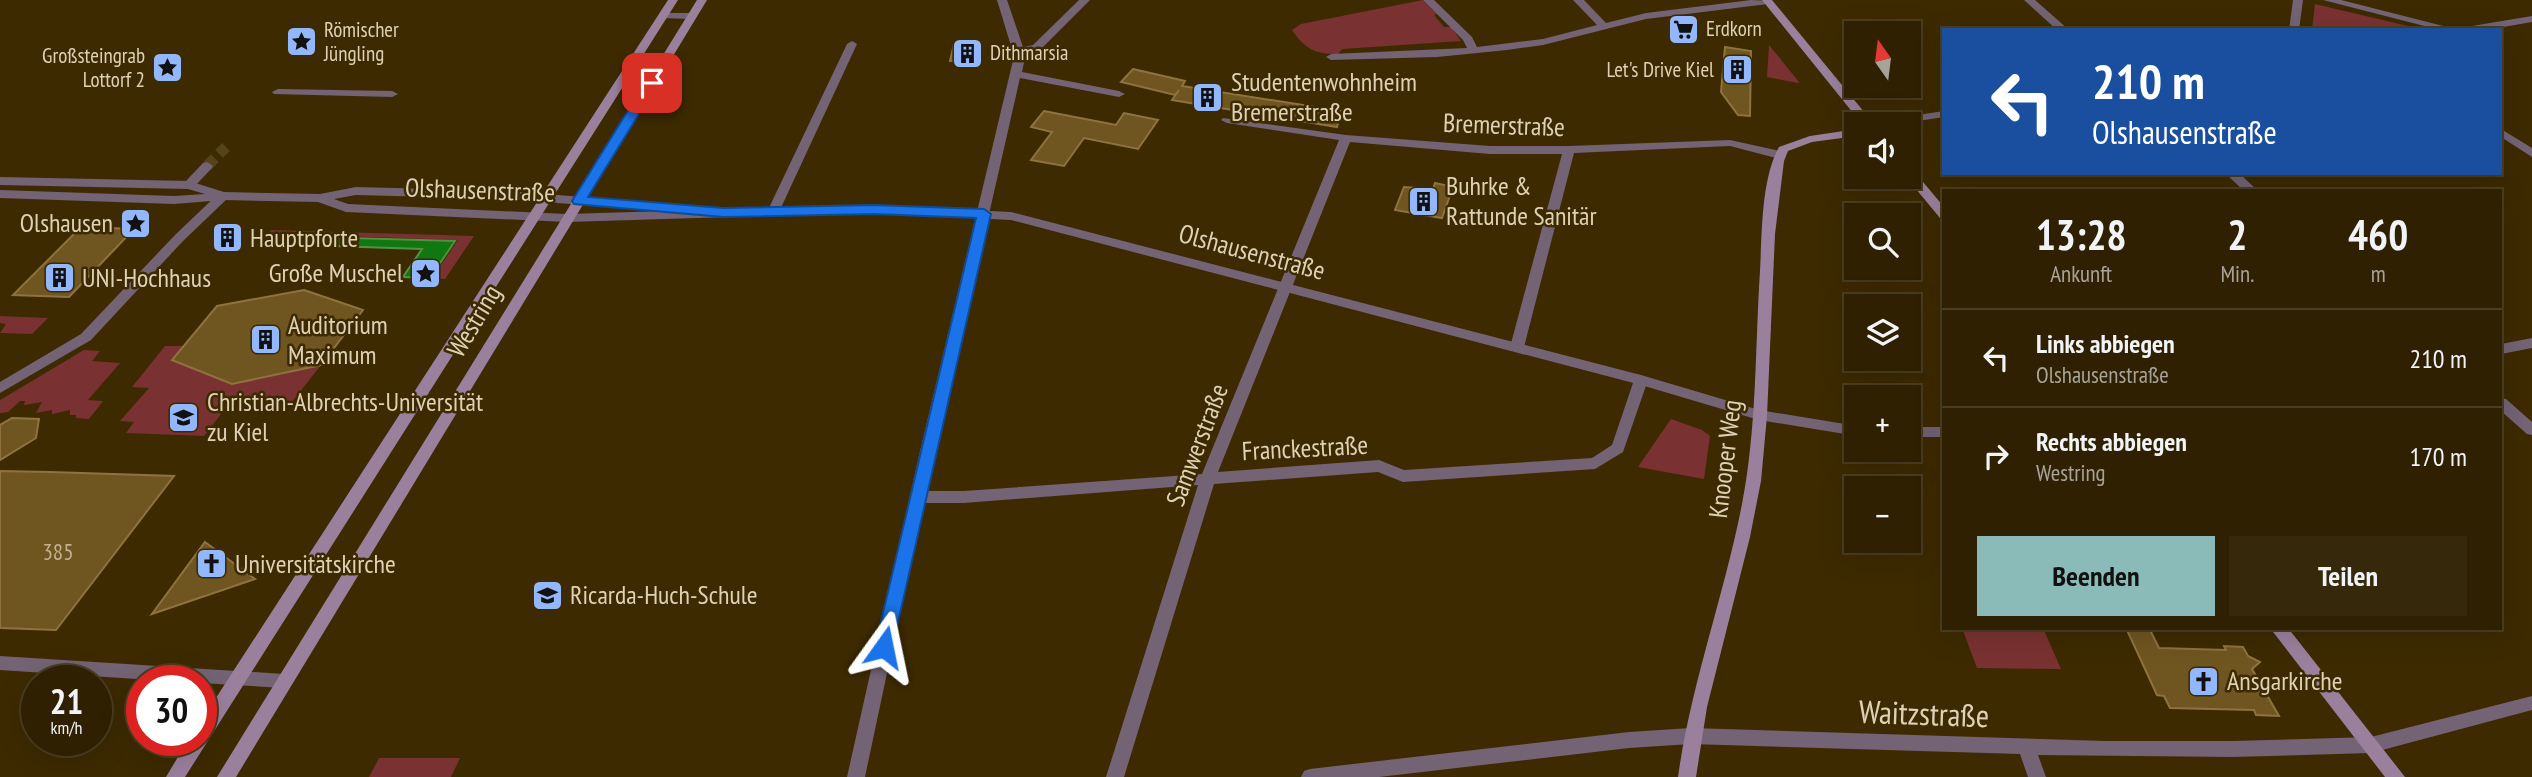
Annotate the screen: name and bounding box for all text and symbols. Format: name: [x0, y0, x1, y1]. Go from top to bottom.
supermarket icon: Erdkorn: [1666, 12, 1700, 46]
place label: Erdkorn: [1706, 15, 1762, 42]
place label: Römischer Jüngling: [323, 16, 399, 67]
north arrow: [1844, 21, 1922, 98]
map controls: [1844, 21, 1921, 553]
place icon: Römischer Jüngling: [284, 25, 318, 59]
building icon: Dithmarsia: [950, 36, 984, 70]
place label: Dithmarsia: [990, 39, 1068, 66]
place label: Großsteingrab Lottorf 2: [42, 42, 145, 93]
text: 210 m: [2092, 49, 2205, 113]
place icon: Großsteingrab Lottorf 2: [151, 51, 185, 85]
pin: [622, 53, 682, 113]
building icon: Let's Drive Kiel: [1720, 53, 1754, 87]
place label: Let's Drive Kiel: [1606, 56, 1714, 83]
icon: left: [1977, 56, 2068, 147]
icon: arrive: [633, 64, 671, 102]
place label: Studentenwohnheim Bremerstraße: [1231, 65, 1417, 128]
building icon: Studentenwohnheim Bremerstraße: [1191, 80, 1225, 114]
street label: Bremerstraße: [1443, 106, 1565, 143]
text: Olshausenstraße: [2092, 111, 2277, 153]
button: sound: [1844, 112, 1921, 189]
place label: Buhrke & Rattunde Sanitär: [1446, 169, 1597, 232]
street label: Olshausenstraße: [404, 170, 556, 209]
building icon: Buhrke & Rattunde Sanitär: [1406, 184, 1440, 218]
button: search: [1844, 203, 1921, 280]
place label: Olshausen: [20, 206, 113, 239]
place icon: Olshausen: [119, 206, 153, 240]
text: 13:28: [2036, 207, 2127, 262]
text: 2: [2227, 207, 2247, 262]
text: 460: [2348, 207, 2408, 262]
street label: Olshausenstraße: [1175, 216, 1329, 287]
building icon: Hauptpforte: [210, 221, 244, 255]
place label: Hauptpforte: [250, 221, 358, 254]
place label: Große Muschel: [269, 256, 403, 289]
place icon: Große Muschel: [409, 256, 443, 290]
text: Ankunft: [2050, 259, 2112, 288]
text: Min.: [2220, 259, 2254, 288]
text: m: [2371, 259, 2386, 288]
building icon: UNI-Hochhaus: [42, 261, 76, 295]
place label: UNI-Hochhaus: [82, 261, 211, 294]
street label: Westring: [439, 279, 508, 363]
button: layers: [1844, 294, 1921, 371]
place label: Auditorium Maximum: [288, 308, 388, 371]
building icon: Auditorium Maximum: [248, 323, 282, 357]
text: Links abbiegen: [2036, 327, 2175, 360]
icon: left: [1977, 339, 2015, 377]
text: 210 m: [2409, 342, 2467, 375]
text: Olshausenstraße: [2036, 360, 2169, 389]
street label: Samwerstraße: [1158, 379, 1235, 511]
place label: Christian-Albrechts-Universität zu Kiel: [207, 385, 483, 448]
button: +: [1844, 385, 1921, 462]
street label: Knooper Weg: [1701, 398, 1748, 520]
school or university icon: Christian-Albrechts-Universität zu Kiel: [167, 400, 201, 434]
text: Rechts abbiegen: [2036, 425, 2187, 458]
street label: Franckestraße: [1241, 428, 1369, 467]
icon: right: [1977, 437, 2015, 475]
text: 170 m: [2409, 440, 2467, 473]
text: Westring: [2036, 458, 2106, 487]
button: −: [1844, 476, 1921, 553]
button: Beenden: [1977, 536, 2215, 616]
button: Teilen: [2229, 536, 2467, 616]
house number: 385: [42, 537, 74, 566]
church icon: Universitätskirche: [195, 547, 229, 581]
place label: Universitätskirche: [235, 547, 396, 580]
school or university icon: Ricarda-Huch-Schule: [530, 578, 564, 612]
place label: Ricarda-Huch-Schule: [570, 578, 758, 611]
position arrow: [847, 610, 921, 684]
church icon: Ansgarkirche: [2187, 664, 2221, 698]
place label: Ansgarkirche: [2227, 664, 2343, 697]
speed limit sign: 30: [126, 665, 217, 756]
text: 21: [50, 678, 83, 724]
street label: Waitzstraße: [1858, 690, 1990, 736]
text: km/h: [51, 716, 82, 739]

